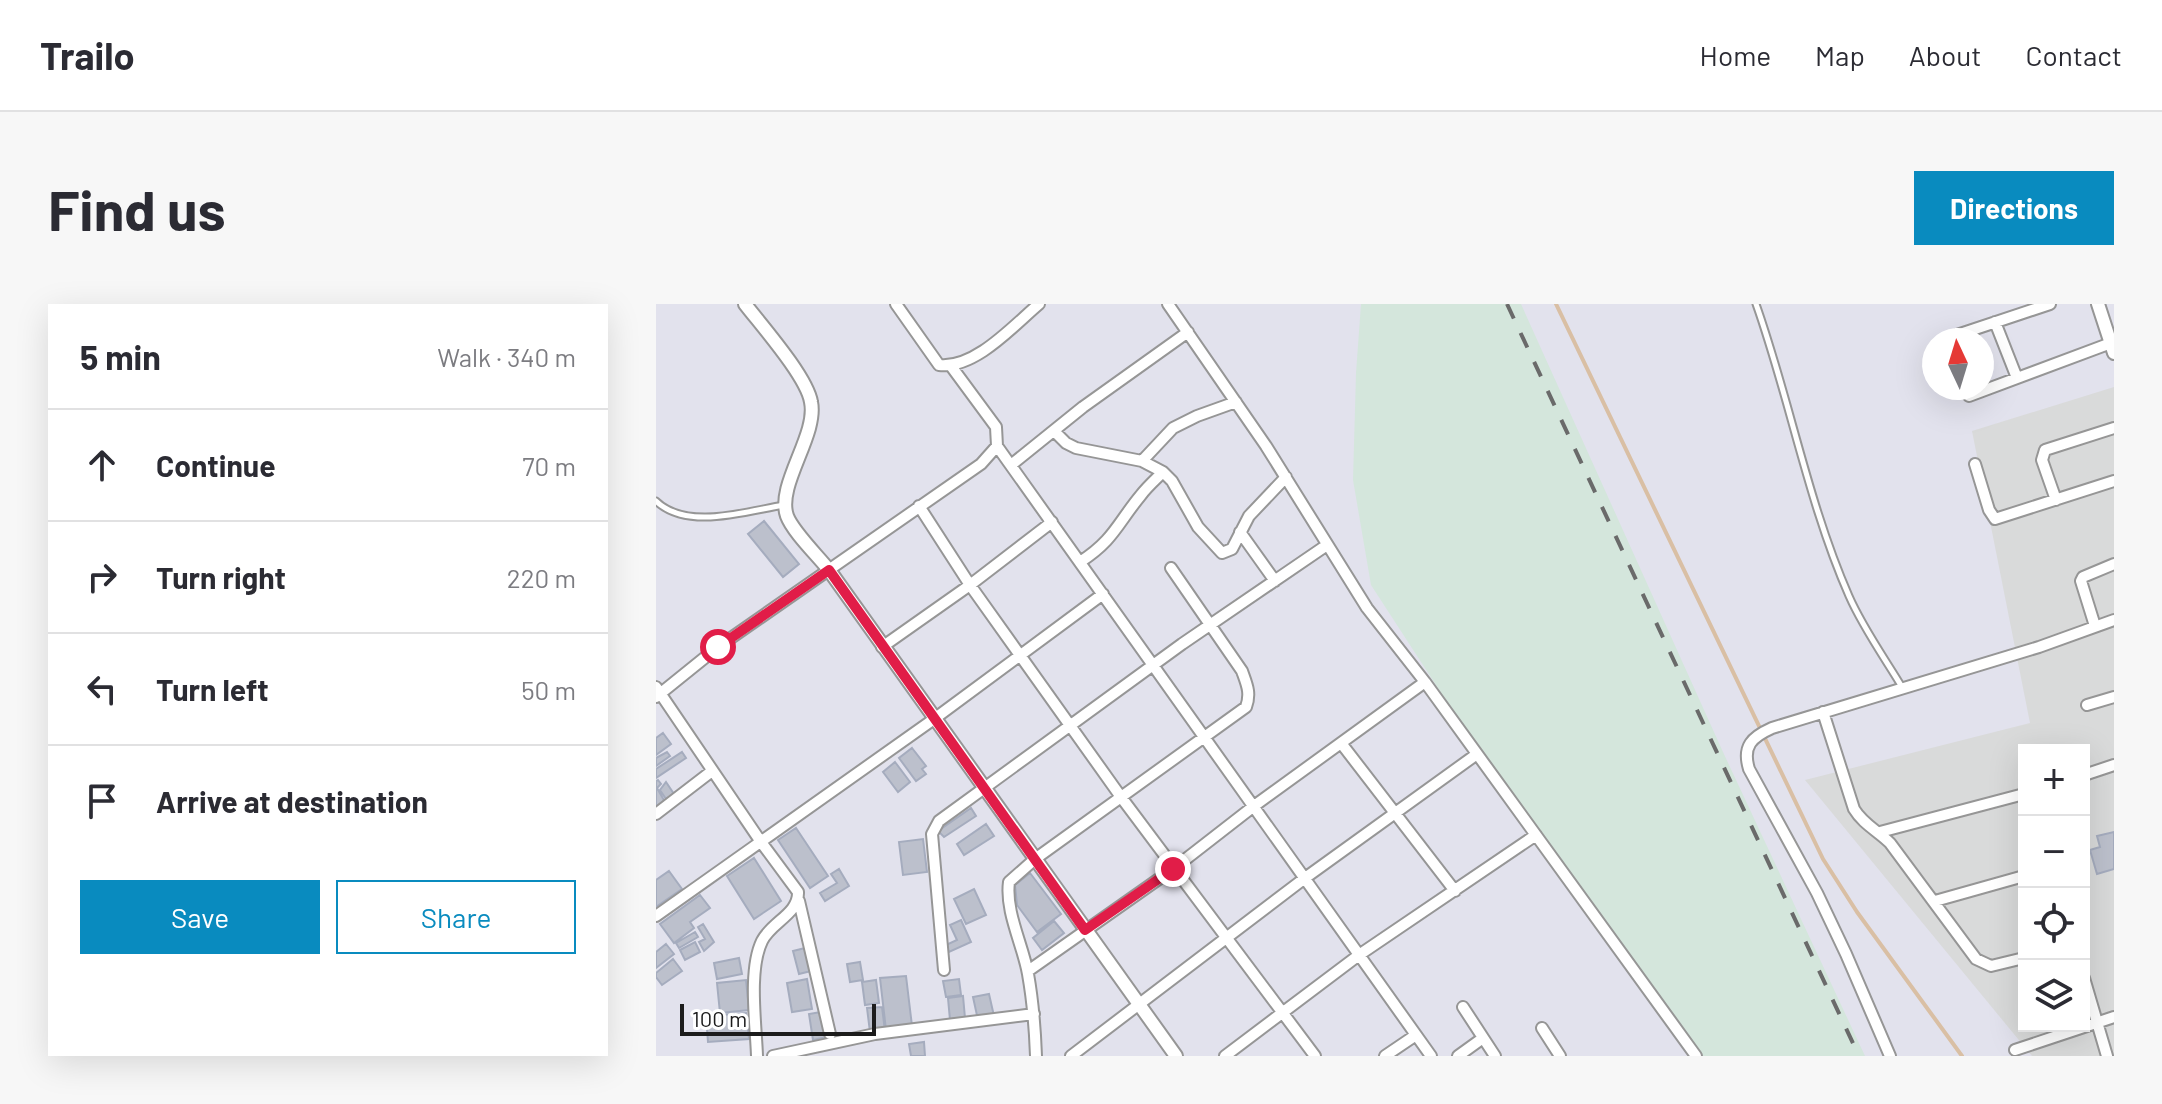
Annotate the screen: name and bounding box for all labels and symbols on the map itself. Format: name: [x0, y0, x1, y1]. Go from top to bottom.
north arrow: [1922, 328, 1994, 400]
route start: [700, 629, 736, 665]
route end: [1155, 851, 1191, 887]
scale bar: [680, 1000, 876, 1036]

